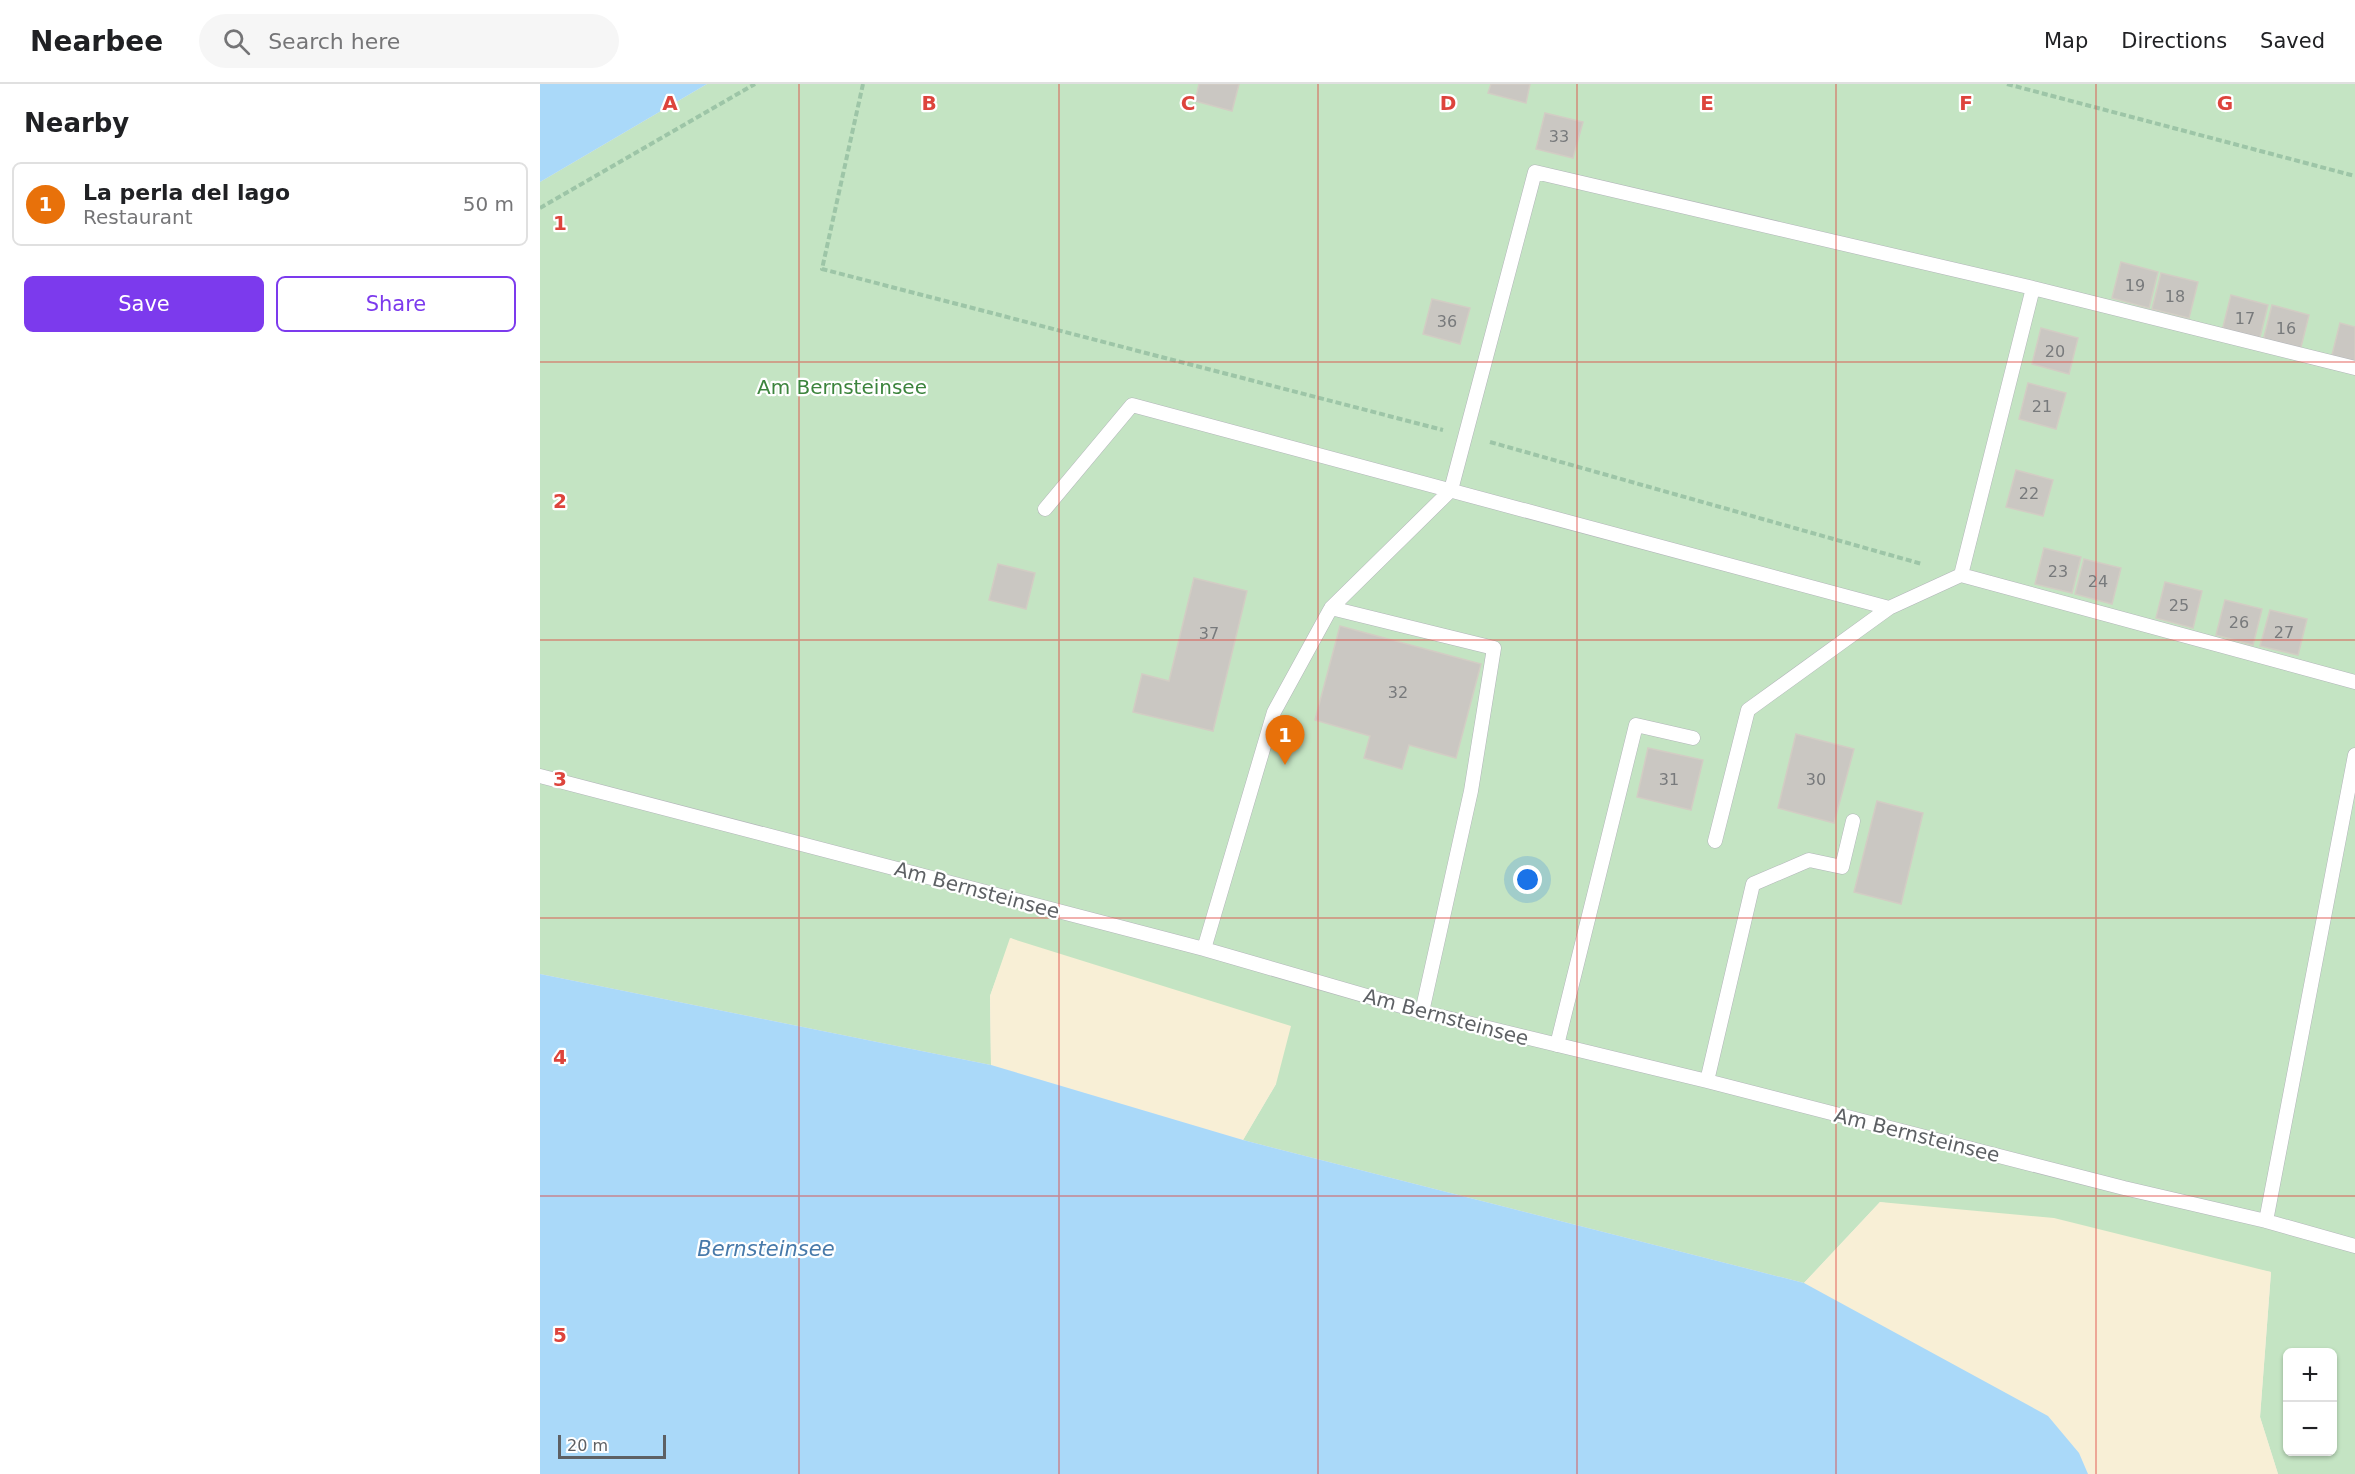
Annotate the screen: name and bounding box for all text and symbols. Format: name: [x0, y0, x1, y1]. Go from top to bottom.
search box: [199, 14, 619, 68]
text: Nearbee: [30, 25, 163, 58]
icon: search: [220, 25, 253, 58]
text: Search here: [268, 29, 400, 54]
text: Map: [2044, 29, 2088, 53]
text: Directions: [2121, 29, 2227, 53]
text: Saved: [2260, 29, 2325, 53]
text: A: [662, 91, 678, 115]
text: B: [921, 91, 937, 115]
text: C: [1181, 91, 1195, 115]
text: D: [1440, 91, 1456, 115]
text: E: [1700, 91, 1714, 115]
text: F: [1959, 91, 1973, 115]
text: G: [2217, 91, 2233, 115]
text: Nearby: [24, 108, 129, 138]
house number: 33: [1549, 127, 1569, 146]
text: La perla del lago: [83, 180, 290, 205]
text: 1: [39, 192, 52, 216]
text: 50 m: [463, 192, 514, 216]
text: Restaurant: [83, 205, 193, 229]
text: 1: [553, 211, 567, 235]
button: Save: [24, 276, 264, 332]
button: Share: [276, 276, 516, 332]
house number: 19: [2125, 276, 2145, 295]
house number: 18: [2165, 287, 2185, 306]
house number: 17: [2235, 309, 2255, 328]
house number: 36: [1437, 312, 1457, 331]
house number: 16: [2276, 319, 2296, 338]
house number: 20: [2045, 342, 2065, 361]
park label: Am Bernsteinsee: [757, 375, 927, 399]
house number: 21: [2032, 397, 2052, 416]
house number: 22: [2019, 484, 2039, 503]
text: 2: [553, 489, 567, 513]
house number: 23: [2048, 562, 2068, 581]
house number: 24: [2088, 572, 2108, 591]
house number: 25: [2169, 596, 2189, 615]
house number: 26: [2229, 613, 2249, 632]
house number: 27: [2274, 623, 2294, 642]
house number: 37: [1199, 624, 1219, 643]
house number: 32: [1388, 683, 1408, 702]
pin: 1: [1266, 716, 1304, 765]
text: 3: [553, 767, 567, 791]
house number: 31: [1659, 770, 1679, 789]
house number: 30: [1806, 770, 1826, 789]
street label: Am Bernsteinsee: [892, 856, 1062, 924]
your location: [1513, 865, 1542, 894]
street label: Am Bernsteinsee: [1361, 983, 1531, 1051]
text: 4: [553, 1045, 567, 1069]
street label: Am Bernsteinsee: [1832, 1103, 2002, 1167]
water label: Bernsteinsee: [697, 1237, 835, 1261]
text: 5: [553, 1323, 567, 1347]
map controls: [2283, 1348, 2337, 1456]
button: +: [2283, 1348, 2337, 1402]
button: −: [2283, 1402, 2337, 1456]
scale bar: [558, 1432, 666, 1460]
text: 20 m: [567, 1436, 608, 1455]

